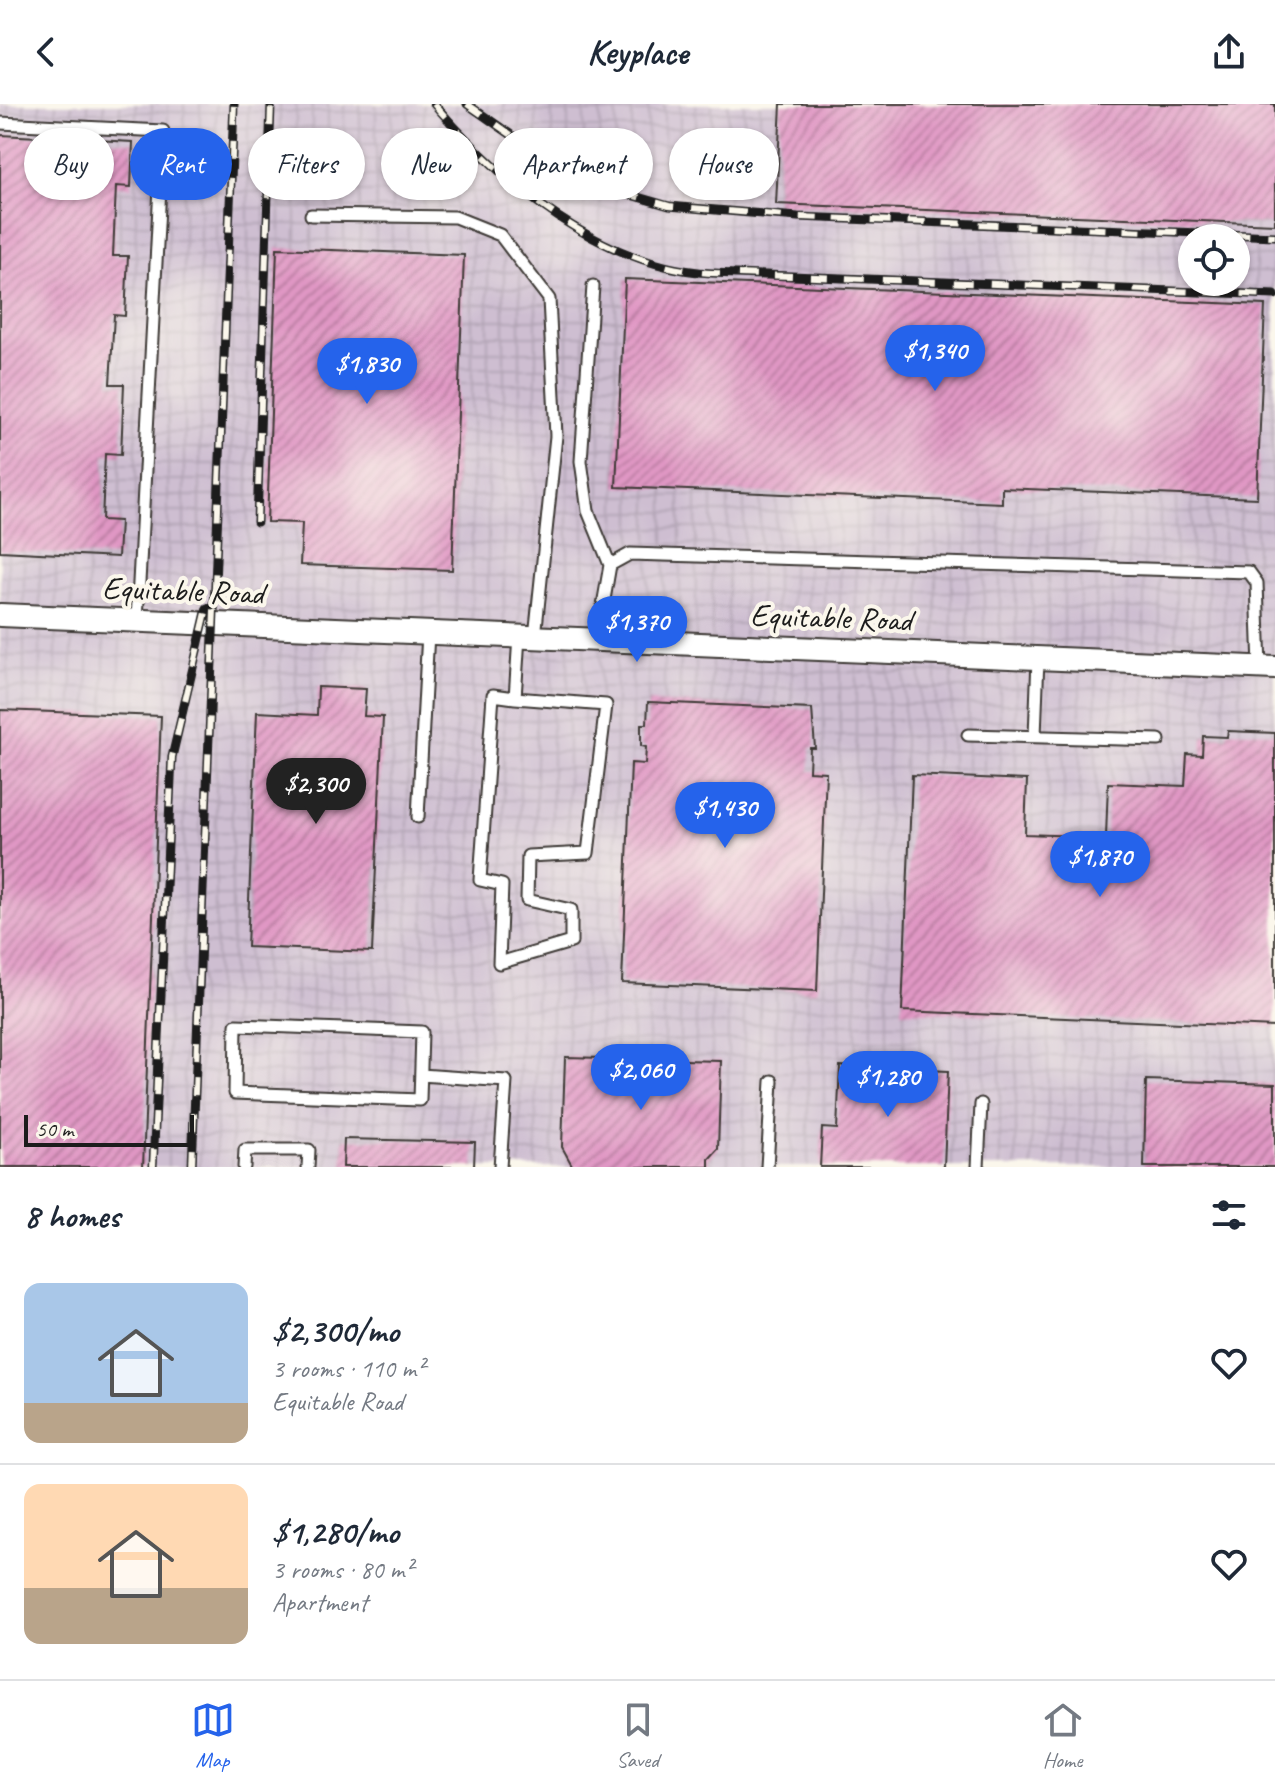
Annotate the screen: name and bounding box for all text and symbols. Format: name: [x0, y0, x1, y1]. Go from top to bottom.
text: Keyplace: [587, 29, 688, 75]
icon: back: [24, 30, 68, 74]
icon: share: [1207, 30, 1251, 74]
chip: Buy: [24, 128, 114, 200]
chip: Rent: [130, 128, 232, 200]
chip: Filters: [248, 128, 365, 200]
chip: New: [381, 128, 478, 200]
chip: Apartment: [494, 128, 653, 200]
chip: House: [669, 128, 779, 200]
map controls: [1178, 224, 1250, 296]
button: locate: [1178, 224, 1250, 296]
pin: $1,340: [870, 325, 1000, 393]
text: $1,340: [903, 334, 967, 367]
pin: $1,830: [302, 338, 432, 406]
text: $1,830: [335, 347, 399, 380]
street label: Equitable Road: [102, 567, 270, 614]
street label: Equitable Road: [750, 594, 918, 641]
pin: $1,370: [572, 596, 702, 664]
text: $1,370: [605, 605, 669, 638]
pin: $2,300: [251, 758, 381, 826]
text: $2,300: [284, 767, 348, 800]
pin: $1,430: [660, 782, 790, 850]
text: $1,430: [693, 791, 757, 824]
pin: $1,870: [1035, 831, 1165, 899]
text: $1,870: [1068, 840, 1132, 873]
pin: $2,060: [576, 1044, 706, 1112]
pin: $1,280: [823, 1051, 953, 1119]
text: $2,060: [609, 1053, 673, 1086]
text: $1,280: [856, 1060, 920, 1093]
scale bar: [24, 1111, 194, 1147]
text: 50 m: [36, 1115, 73, 1143]
icon: filters: [1207, 1193, 1251, 1237]
text: 8 homes: [24, 1194, 120, 1237]
text: $2,300/mo: [272, 1309, 399, 1352]
icon: home: [88, 1315, 184, 1411]
icon: heart: [1207, 1341, 1251, 1385]
text: 3 rooms · 110 m²: [272, 1352, 424, 1385]
text: Equitable Road: [272, 1385, 403, 1418]
text: $1,280/mo: [272, 1510, 399, 1553]
icon: home: [88, 1516, 184, 1612]
icon: heart: [1207, 1542, 1251, 1586]
text: 3 rooms · 80 m²: [272, 1553, 413, 1586]
text: Apartment: [272, 1586, 368, 1619]
tab: Map: [191, 1698, 235, 1774]
tab: Saved: [616, 1698, 660, 1774]
tab: Home: [1041, 1698, 1085, 1774]

